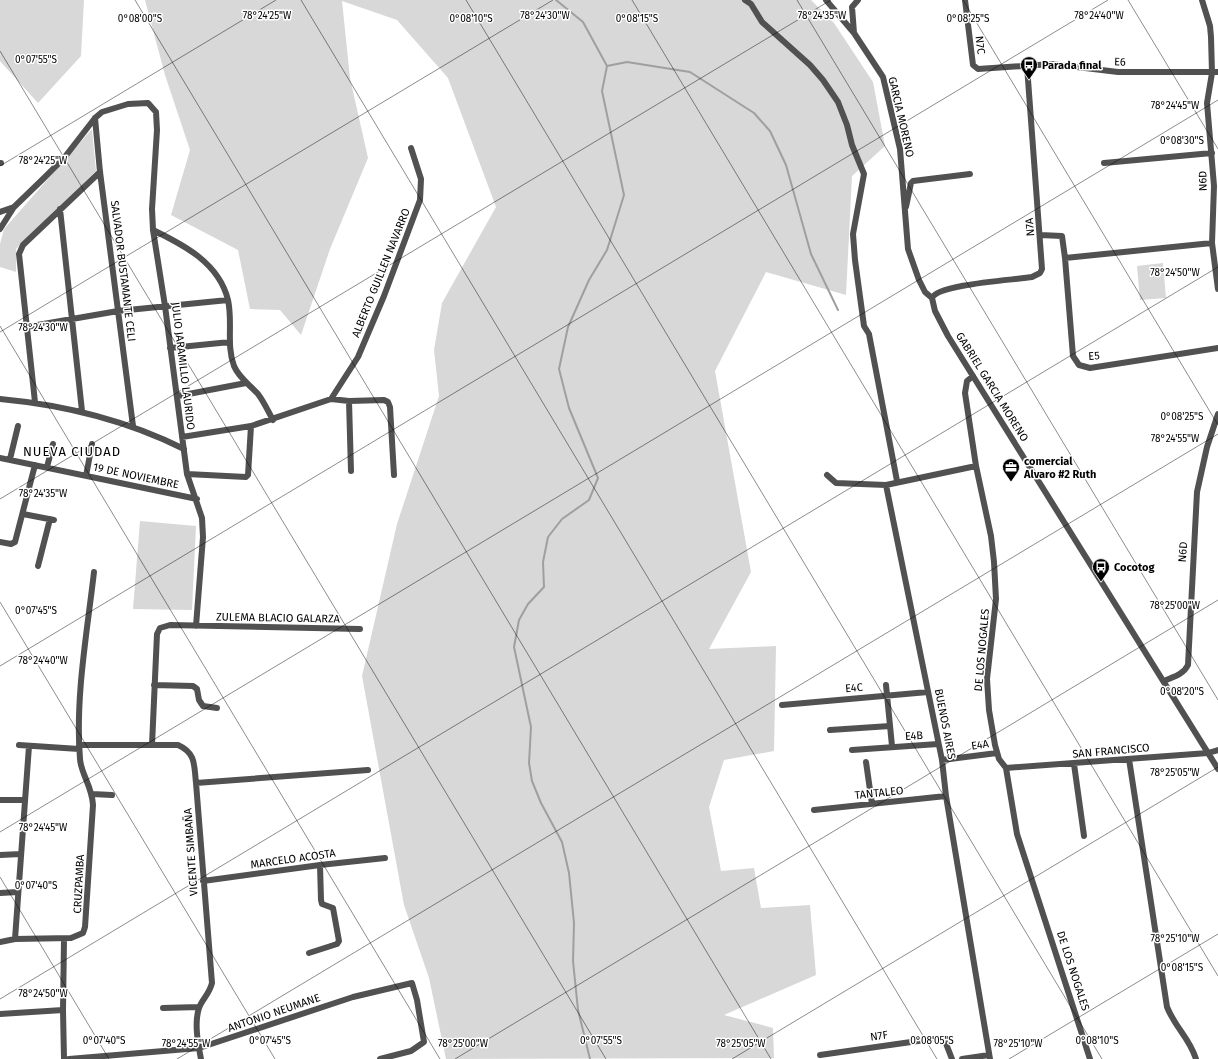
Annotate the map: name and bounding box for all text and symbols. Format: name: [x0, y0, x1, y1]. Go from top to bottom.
text: 78°24'25"W: [243, 10, 292, 22]
text: 78°24'30"W: [520, 10, 570, 22]
text: 78°24'35"W: [798, 10, 847, 22]
text: 78°24'40"W: [1074, 10, 1124, 22]
text: 0°08'00"S: [118, 13, 163, 25]
text: 0°08'10"S: [449, 13, 493, 25]
text: 0°08'15"S: [616, 13, 659, 25]
text: 0°08'25"S: [946, 13, 990, 25]
street label: N7C: [972, 35, 988, 55]
text: 0°07'55"S: [15, 54, 58, 66]
bus stop icon: Parada final: [1019, 55, 1039, 80]
street label: E6: [1114, 55, 1126, 69]
place label: Parada final: [1042, 59, 1102, 72]
street label: GARCIA MORENO: [885, 76, 917, 158]
text: 78°24'45"W: [1151, 100, 1200, 112]
text: 0°08'30"S: [1160, 135, 1204, 147]
text: 78°24'25"W: [19, 155, 68, 167]
street label: N6D: [1196, 171, 1210, 191]
street label: SALVADOR BUSTAMANTE CELI: [108, 200, 138, 342]
street label: ALBERTO GUILLEN NAVARRO: [349, 207, 413, 339]
street label: N7A: [1023, 217, 1037, 237]
text: 78°24'50"W: [1150, 267, 1200, 279]
street label: JULIO JARAMILLO LAURIDO: [169, 301, 197, 431]
text: 78°24'30"W: [18, 322, 68, 334]
street label: GABRIEL GARCIA MORENO: [953, 330, 1031, 444]
street label: E5: [1088, 349, 1101, 363]
text: 0°08'25"S: [1160, 411, 1204, 423]
text: 78°24'55"W: [1151, 433, 1200, 445]
district label: NUEVA CIUDAD: [23, 444, 121, 459]
place label: comercial Alvaro #2 Ruth: [1023, 455, 1096, 481]
office icon: comercial Alvaro #2 Ruth: [1001, 457, 1021, 482]
street label: 19 DE NOVIEMBRE: [92, 461, 180, 491]
text: 78°24'35"W: [19, 488, 68, 500]
street label: N6D: [1176, 541, 1190, 563]
bus stop icon: Cocotog: [1091, 557, 1111, 582]
place label: Cocotog: [1114, 561, 1155, 574]
text: 78°25'00"W: [1150, 600, 1201, 612]
text: 0°07'45"S: [15, 605, 57, 617]
street label: DE LOS NOGALES: [972, 608, 992, 692]
street label: ZULEMA BLACIO GALARZA: [216, 610, 341, 626]
text: 78°24'40"W: [18, 655, 68, 667]
street label: E4C: [845, 681, 863, 695]
text: 0°08'20"S: [1160, 686, 1204, 698]
street label: BUENOS AIRES: [932, 687, 958, 761]
street label: E4B: [905, 729, 924, 743]
street label: E4A: [970, 737, 990, 753]
street label: SAN FRANCISCO: [1072, 741, 1150, 761]
text: 78°25'05"W: [1150, 767, 1200, 779]
street label: TANTALEO: [854, 784, 904, 802]
street label: VICENTE SIMBAÑA: [181, 807, 201, 896]
text: 78°24'45"W: [19, 822, 68, 834]
street label: MARCELO ACOSTA: [250, 846, 337, 871]
street label: CRUZPAMBA: [71, 853, 87, 914]
text: 0°07'40"S: [15, 880, 58, 892]
street label: DE LOS NOGALES: [1054, 930, 1092, 1012]
text: 78°25'10"W: [1151, 933, 1200, 945]
text: 0°08'15"S: [1161, 962, 1204, 974]
text: 78°24'50"W: [18, 988, 68, 1000]
street label: ANTONIO NEUMANE: [226, 991, 322, 1035]
street label: N7F: [869, 1028, 889, 1044]
text: 0°07'40"S: [83, 1035, 126, 1047]
text: 0°07'45"S: [249, 1035, 291, 1047]
text: 0°07'55"S: [580, 1035, 623, 1047]
text: 0°08'05"S: [910, 1035, 954, 1047]
text: 0°08'10"S: [1075, 1035, 1119, 1047]
text: 78°24'55"W: [162, 1038, 211, 1050]
text: 78°25'00"W: [438, 1038, 489, 1050]
text: 78°25'05"W: [716, 1038, 766, 1050]
text: 78°25'10"W: [994, 1038, 1043, 1050]

